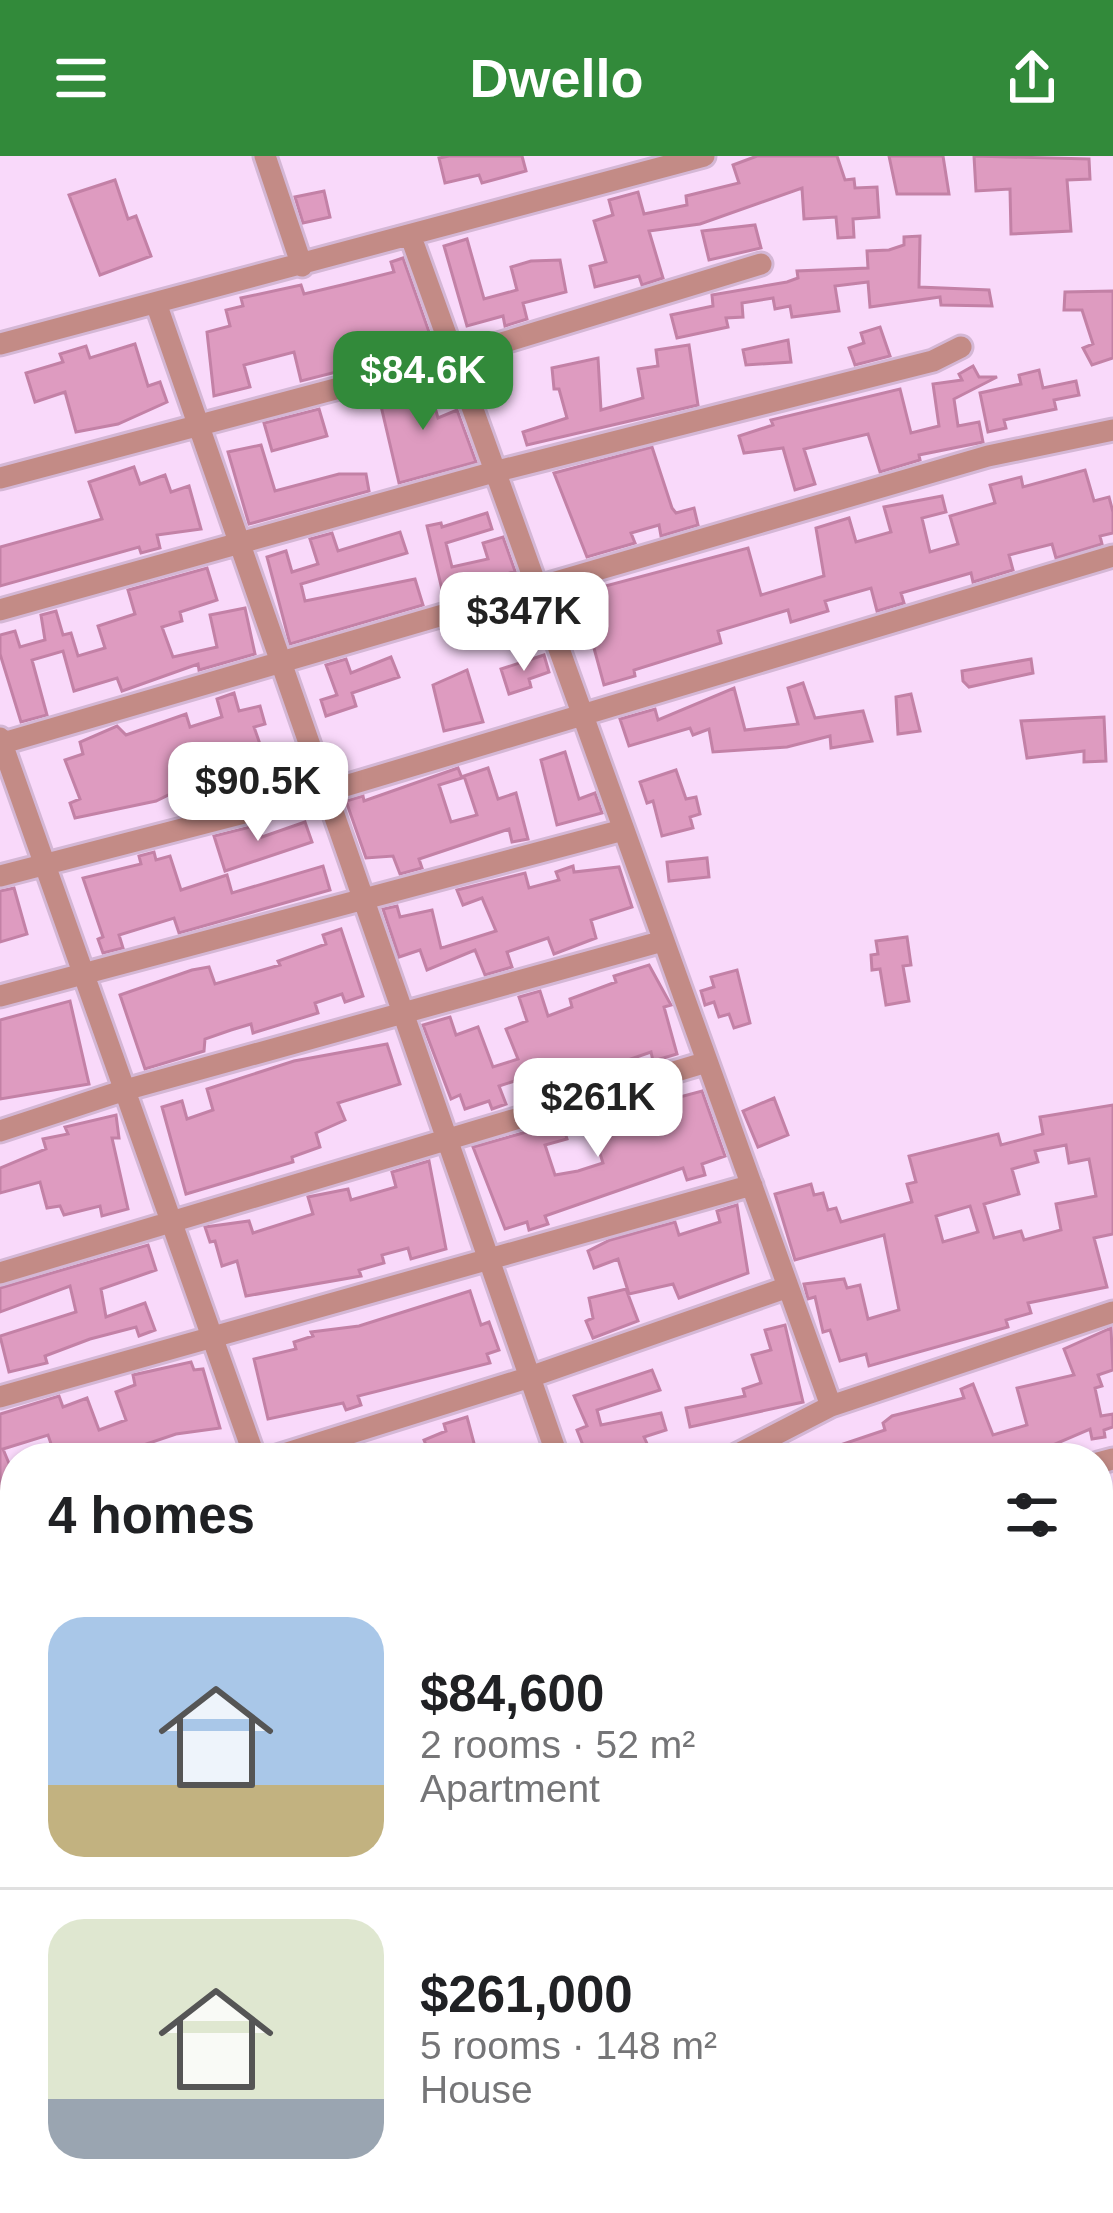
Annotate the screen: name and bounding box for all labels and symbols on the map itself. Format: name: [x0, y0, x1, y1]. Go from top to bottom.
pin: $84.6K: [325, 331, 521, 433]
pin: $347K: [440, 572, 608, 674]
pin: $90.5K: [160, 742, 356, 844]
pin: $261K: [514, 1058, 682, 1160]

